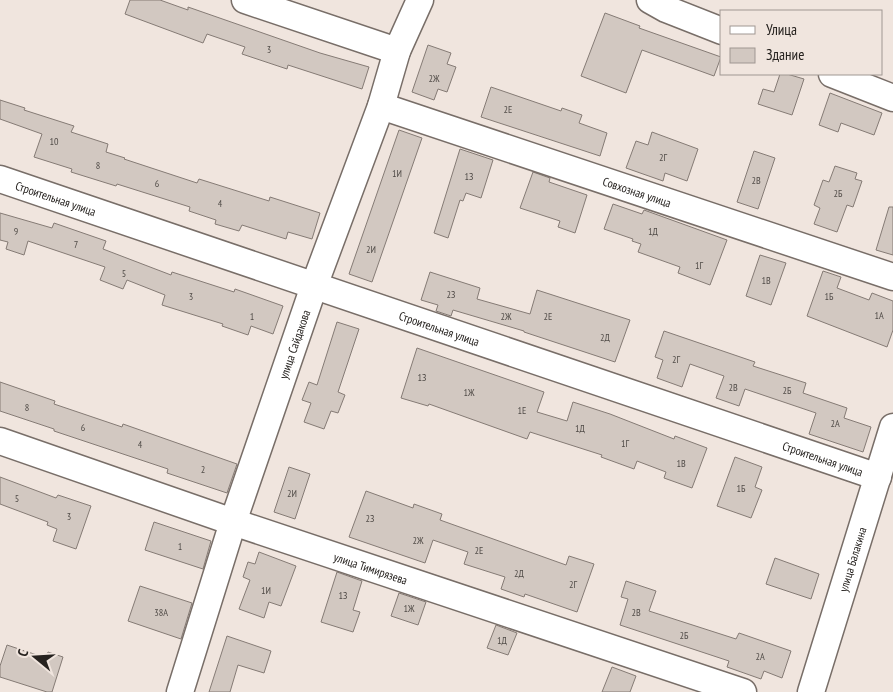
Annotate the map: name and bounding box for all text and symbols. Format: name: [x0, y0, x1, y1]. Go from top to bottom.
legend: [720, 10, 883, 75]
text: Улица: [766, 20, 797, 39]
house number: 3: [267, 43, 271, 56]
text: Здание: [766, 45, 804, 64]
house number: 2Ж: [428, 72, 440, 85]
house number: 2Е: [504, 103, 512, 116]
house number: 10: [50, 135, 59, 148]
house number: 2Г: [659, 151, 667, 164]
house number: 8: [96, 159, 100, 172]
house number: 1И: [392, 167, 402, 180]
house number: 1З: [465, 170, 473, 183]
street label: Совхозная улица: [601, 173, 673, 210]
house number: 2В: [751, 174, 761, 187]
street label: Строительная улица: [14, 177, 98, 219]
house number: 6: [155, 177, 160, 190]
house number: 2Б: [834, 187, 843, 200]
house number: 4: [218, 197, 223, 210]
house number: 9: [14, 225, 18, 238]
house number: 1Д: [648, 225, 659, 238]
house number: 7: [74, 238, 78, 251]
house number: 2И: [366, 243, 376, 256]
house number: 1Г: [695, 259, 703, 272]
house number: 5: [122, 267, 126, 280]
house number: 1В: [761, 274, 771, 287]
house number: 2З: [447, 288, 455, 301]
house number: 3: [189, 290, 193, 303]
house number: 1Б: [825, 290, 834, 303]
street label: улица Сайдакова: [275, 307, 313, 381]
street label: Строительная улица: [397, 308, 482, 349]
house number: 1А: [874, 309, 884, 322]
house number: 1: [250, 310, 254, 323]
house number: 2Ж: [500, 310, 512, 323]
house number: 2Е: [544, 310, 552, 323]
house number: 2Д: [600, 331, 611, 344]
house number: 2Г: [672, 353, 680, 366]
house number: 1З: [418, 371, 426, 384]
house number: 2В: [728, 381, 738, 394]
house number: 2Б: [783, 384, 792, 397]
house number: 1Ж: [463, 386, 475, 399]
house number: 8: [25, 401, 29, 414]
house number: 1Е: [518, 404, 526, 417]
house number: 2А: [830, 417, 840, 430]
house number: 6: [81, 421, 86, 434]
house number: 1Д: [575, 422, 586, 435]
house number: 1Г: [621, 437, 629, 450]
house number: 4: [138, 438, 143, 451]
street label: Строительная улица: [781, 438, 865, 479]
house number: 1В: [676, 457, 686, 470]
house number: 2: [201, 463, 205, 476]
house number: 1Б: [737, 482, 746, 495]
house number: 2И: [287, 487, 297, 500]
house number: 5: [15, 492, 19, 505]
house number: 3: [67, 510, 71, 523]
house number: 2З: [366, 512, 374, 525]
street label: улица Балакина: [835, 525, 869, 593]
house number: 2Ж: [412, 534, 424, 547]
house number: 1: [178, 540, 182, 553]
house number: 2Е: [475, 544, 483, 557]
street label: улица Тимирязева: [332, 549, 410, 587]
house number: 2Д: [514, 567, 525, 580]
house number: 2Г: [569, 578, 577, 591]
house number: 1И: [261, 584, 271, 597]
house number: 1З: [339, 589, 347, 602]
house number: 1Ж: [403, 602, 415, 615]
house number: 38А: [154, 606, 168, 619]
house number: 2В: [631, 606, 641, 619]
house number: 2Б: [680, 629, 689, 642]
north arrow: [10, 632, 60, 682]
house number: 1Д: [497, 634, 508, 647]
text: С: [13, 647, 32, 659]
house number: 2А: [755, 650, 765, 663]

